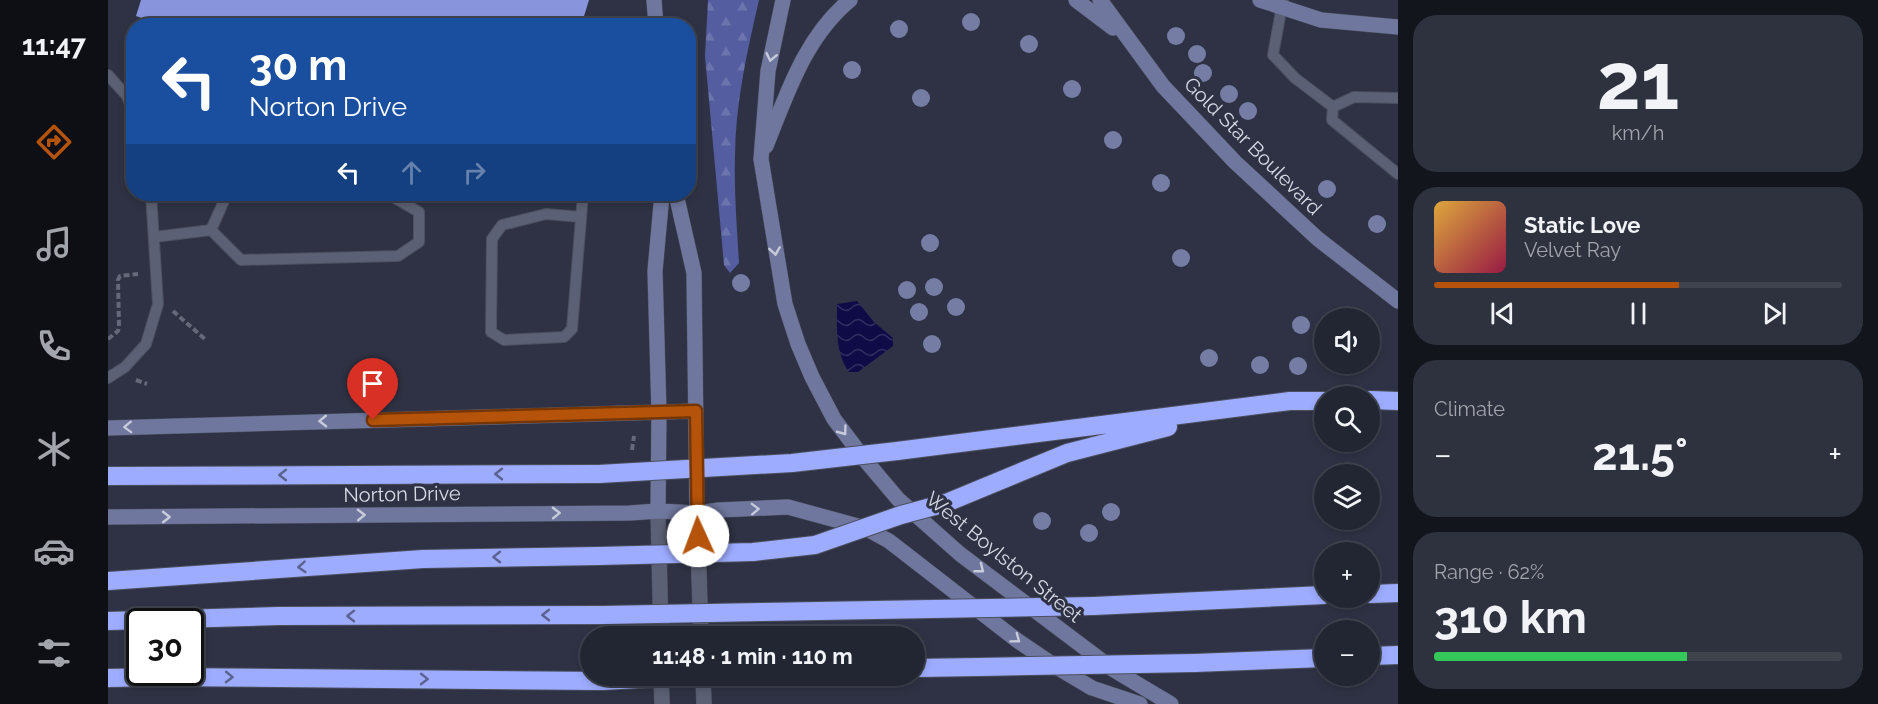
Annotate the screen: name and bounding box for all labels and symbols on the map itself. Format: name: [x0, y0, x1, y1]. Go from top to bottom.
one-way arrow: [765, 52, 778, 62]
street label: Gold Star Boulevard: [1179, 72, 1327, 220]
one-way arrow: [768, 246, 780, 255]
pin: [347, 358, 398, 420]
one-way arrow: [319, 414, 328, 427]
one-way arrow: [124, 421, 133, 433]
one-way arrow: [836, 425, 847, 436]
one-way arrow: [494, 468, 503, 480]
one-way arrow: [278, 469, 287, 481]
street label: Norton Drive: [343, 481, 461, 507]
street label: West Boylston Street: [921, 487, 1087, 628]
one-way arrow: [751, 502, 760, 515]
position arrow: [666, 504, 730, 568]
one-way arrow: [552, 507, 561, 519]
one-way arrow: [357, 509, 366, 521]
one-way arrow: [162, 511, 171, 523]
one-way arrow: [493, 551, 502, 564]
one-way arrow: [298, 560, 307, 573]
one-way arrow: [973, 562, 984, 573]
speed limit sign: 30: [126, 608, 204, 686]
one-way arrow: [541, 609, 550, 621]
one-way arrow: [346, 610, 355, 622]
one-way arrow: [1009, 631, 1020, 642]
one-way arrow: [225, 671, 234, 683]
one-way arrow: [420, 673, 429, 685]

